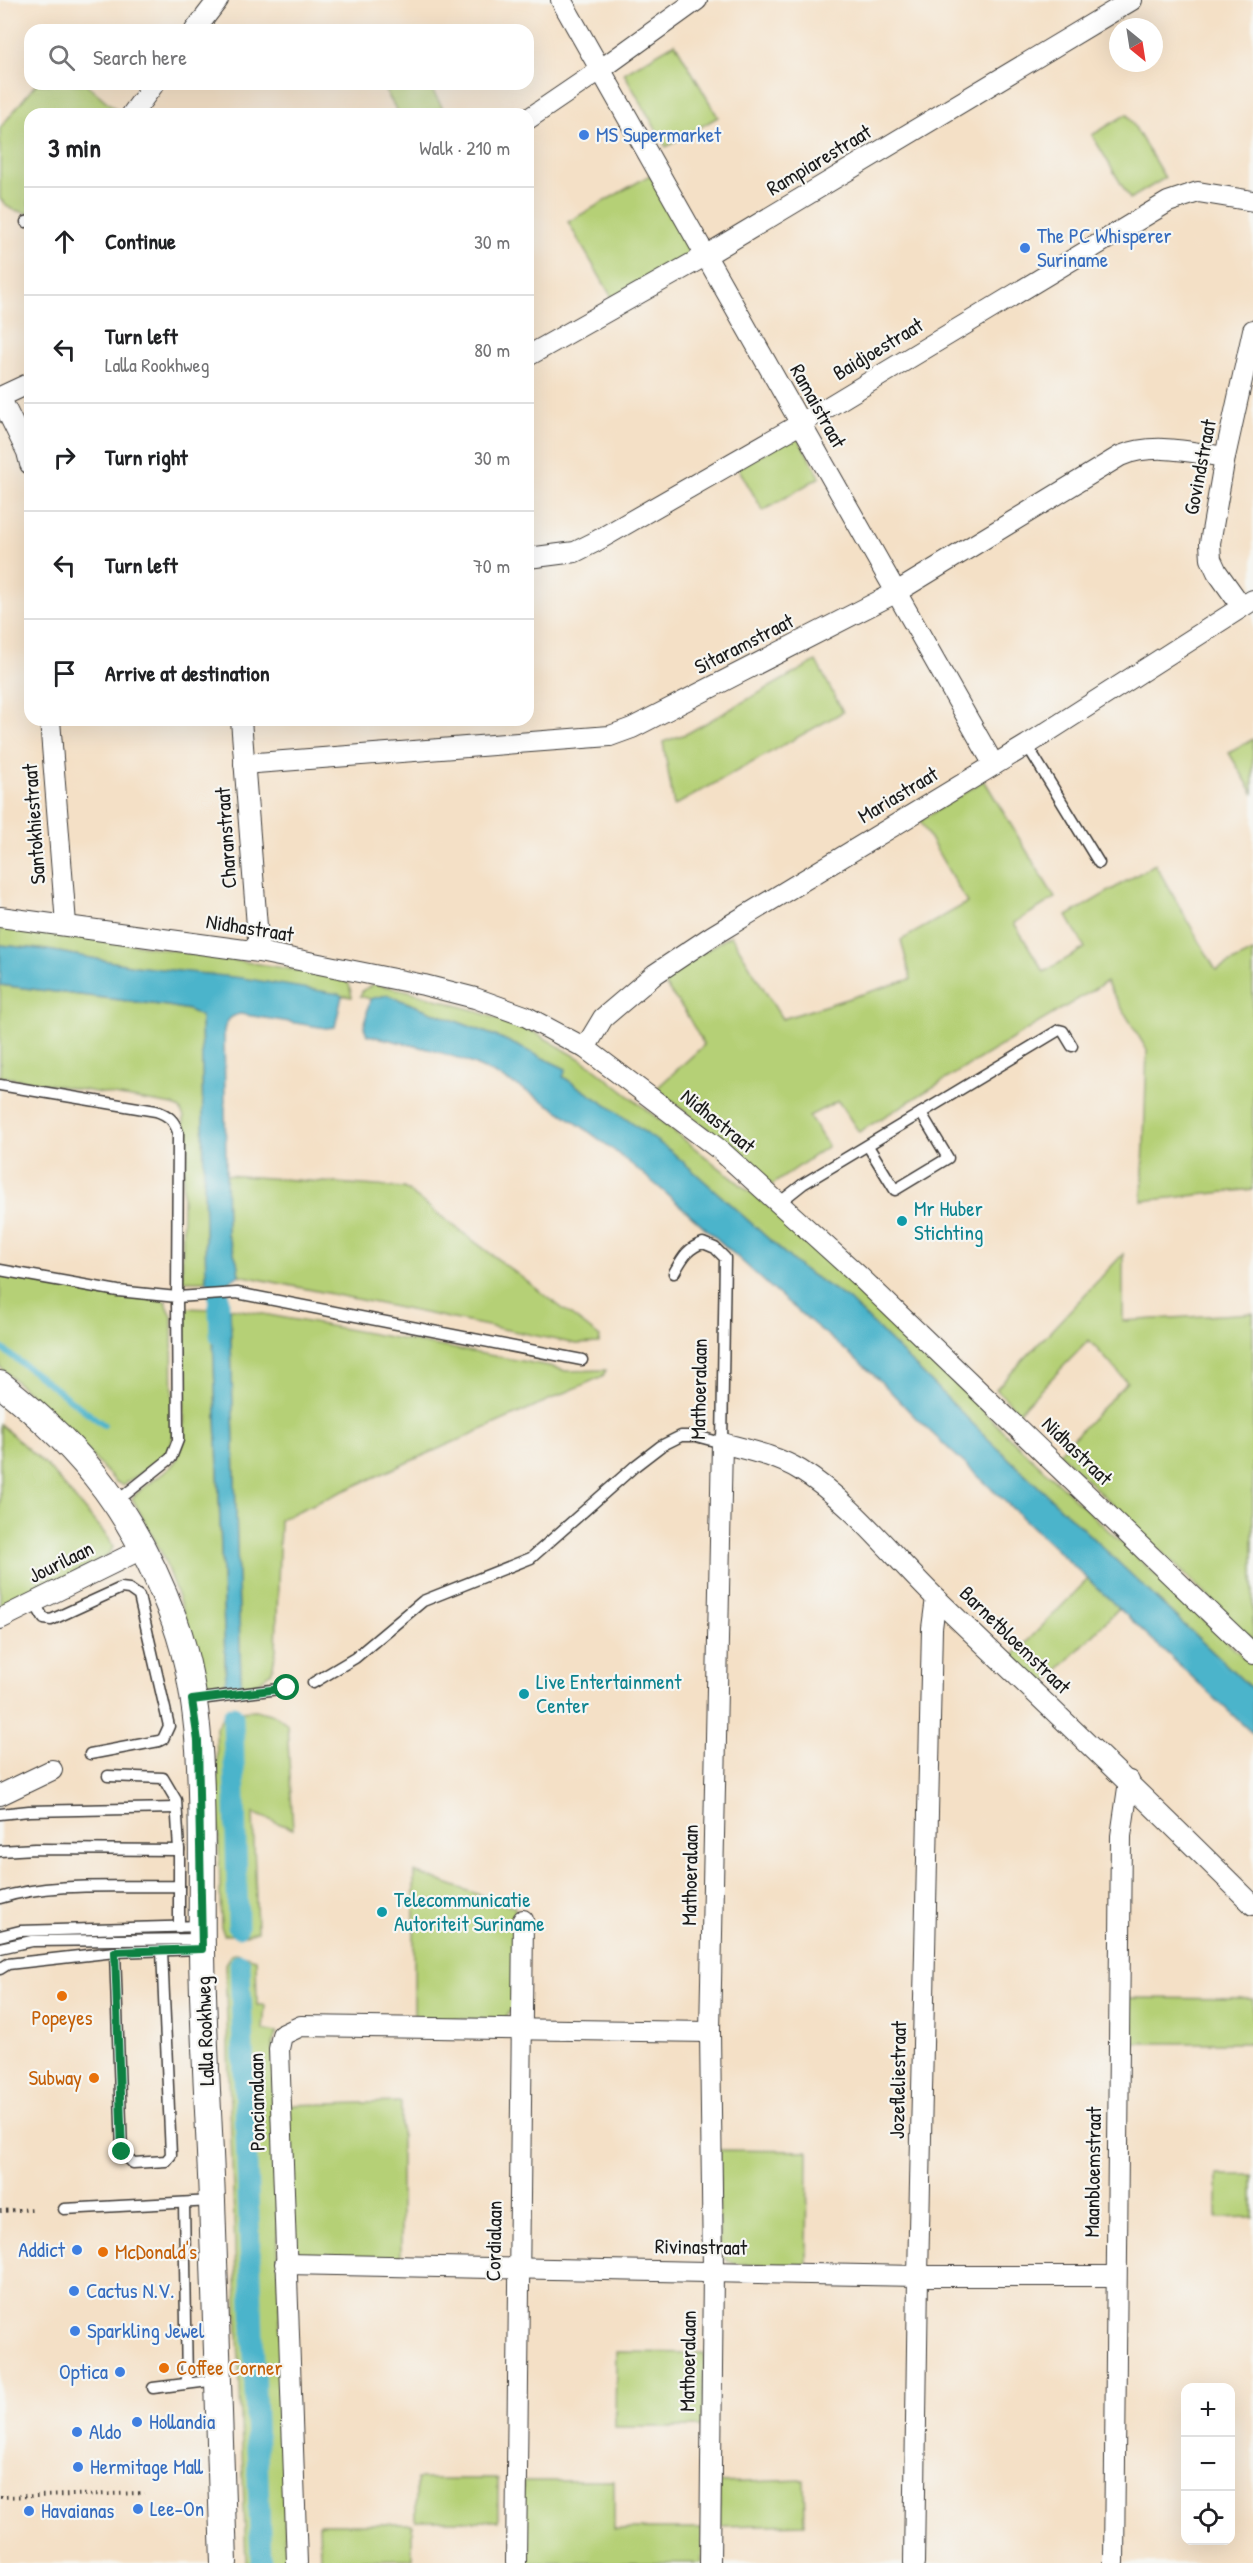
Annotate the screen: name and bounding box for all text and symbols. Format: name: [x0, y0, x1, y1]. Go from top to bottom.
north arrow: [1109, 18, 1163, 72]
search box: [24, 24, 534, 90]
icon: search: [45, 41, 78, 74]
text: Search here: [93, 42, 187, 72]
street label: Rampiarestraat: [761, 116, 877, 202]
place label: MS Supermarket: [596, 120, 722, 149]
marker: MS Supermarket: [577, 128, 591, 142]
text: 3 min: [48, 130, 101, 165]
text: Walk · 210 m: [419, 134, 510, 161]
place label: The PC Whisperer Suriname: [1037, 221, 1172, 274]
icon: ahead: [48, 225, 81, 258]
text: Continue: [105, 226, 176, 256]
text: 30 m: [474, 228, 510, 255]
marker: The PC Whisperer Suriname: [1018, 241, 1032, 255]
street label: Baidjoestraat: [827, 310, 929, 387]
text: Turn left: [105, 321, 178, 351]
icon: left: [48, 333, 81, 366]
text: 80 m: [474, 336, 510, 363]
text: Lalla Rookhweg: [105, 351, 209, 378]
street label: Ramaistraat: [783, 358, 854, 454]
street label: Govindstraat: [1176, 416, 1223, 517]
icon: right: [48, 441, 81, 474]
text: Turn right: [105, 442, 188, 472]
text: 30 m: [474, 444, 510, 471]
icon: left: [48, 549, 81, 582]
text: Turn left: [105, 550, 178, 580]
text: 70 m: [473, 552, 510, 579]
street label: Sitaramstraat: [689, 606, 799, 681]
icon: arrive: [48, 657, 81, 690]
text: Arrive at destination: [105, 658, 270, 688]
street label: Mariastraat: [852, 759, 944, 830]
street label: Santokhiestraat: [15, 762, 52, 885]
street label: Charanstraat: [207, 786, 244, 890]
street label: Nidhastraat: [204, 906, 297, 949]
street label: Nidhastraat: [675, 1082, 762, 1160]
place label: Mr Huber Stichting: [914, 1194, 983, 1247]
marker: Mr Huber Stichting: [895, 1214, 909, 1228]
street label: Mathoeralaan: [683, 1338, 714, 1440]
street label: Nidhastraat: [1036, 1410, 1120, 1492]
street label: Jourilaan: [23, 1533, 98, 1590]
street label: Barnetbloemstraat: [953, 1579, 1078, 1701]
place label: Live Entertainment Center: [536, 1667, 682, 1720]
route start: [273, 1674, 299, 1700]
marker: Live Entertainment Center: [517, 1687, 531, 1701]
street label: Mathoeralaan: [674, 1824, 705, 1926]
place label: Telecommunicatie Autoriteit Suriname: [394, 1885, 545, 1938]
marker: Telecommunicatie Autoriteit Suriname: [375, 1905, 389, 1919]
street label: Lalla Rookhweg: [188, 1976, 221, 2086]
marker: Popeyes: [55, 1989, 69, 2003]
place label: Popeyes: [31, 2003, 93, 2032]
street label: Jozefleliestraat: [882, 2020, 913, 2139]
street label: Poncianalaan: [241, 2053, 272, 2151]
place label: Subway: [28, 2063, 82, 2092]
marker: Subway: [87, 2071, 101, 2085]
street label: Maanbloemstraat: [1077, 2106, 1108, 2238]
route end: [108, 2138, 134, 2164]
street label: Cordialaan: [478, 2200, 509, 2282]
street label: Rivinastraat: [655, 2231, 748, 2262]
place label: Addict: [18, 2235, 66, 2264]
place label: McDonald's: [115, 2237, 197, 2266]
marker: Addict: [70, 2243, 84, 2257]
marker: McDonald's: [96, 2245, 110, 2259]
place label: Cactus N.V.: [86, 2276, 174, 2305]
marker: Cactus N.V.: [67, 2284, 81, 2298]
street label: Mathoeralaan: [672, 2310, 703, 2412]
place label: Sparkling Jewel: [87, 2316, 205, 2345]
marker: Sparkling Jewel: [68, 2324, 82, 2338]
place label: Coffee Corner: [176, 2353, 283, 2382]
place label: Optica: [59, 2357, 108, 2386]
marker: Coffee Corner: [157, 2361, 171, 2375]
marker: Optica: [113, 2365, 127, 2379]
map controls: [1181, 2383, 1235, 2545]
button: +: [1181, 2383, 1235, 2437]
place label: Hollandia: [149, 2407, 215, 2436]
marker: Hollandia: [130, 2415, 144, 2429]
place label: Aldo: [89, 2417, 122, 2446]
marker: Aldo: [70, 2425, 84, 2439]
button: −: [1181, 2437, 1235, 2491]
place label: Hermitage Mall: [90, 2452, 204, 2481]
marker: Hermitage Mall: [71, 2460, 85, 2474]
button: locate: [1181, 2491, 1235, 2545]
place label: Lee-On: [150, 2494, 204, 2523]
place label: Havaianas: [41, 2496, 114, 2525]
marker: Lee-On: [131, 2502, 145, 2516]
marker: Havaianas: [22, 2504, 36, 2518]

